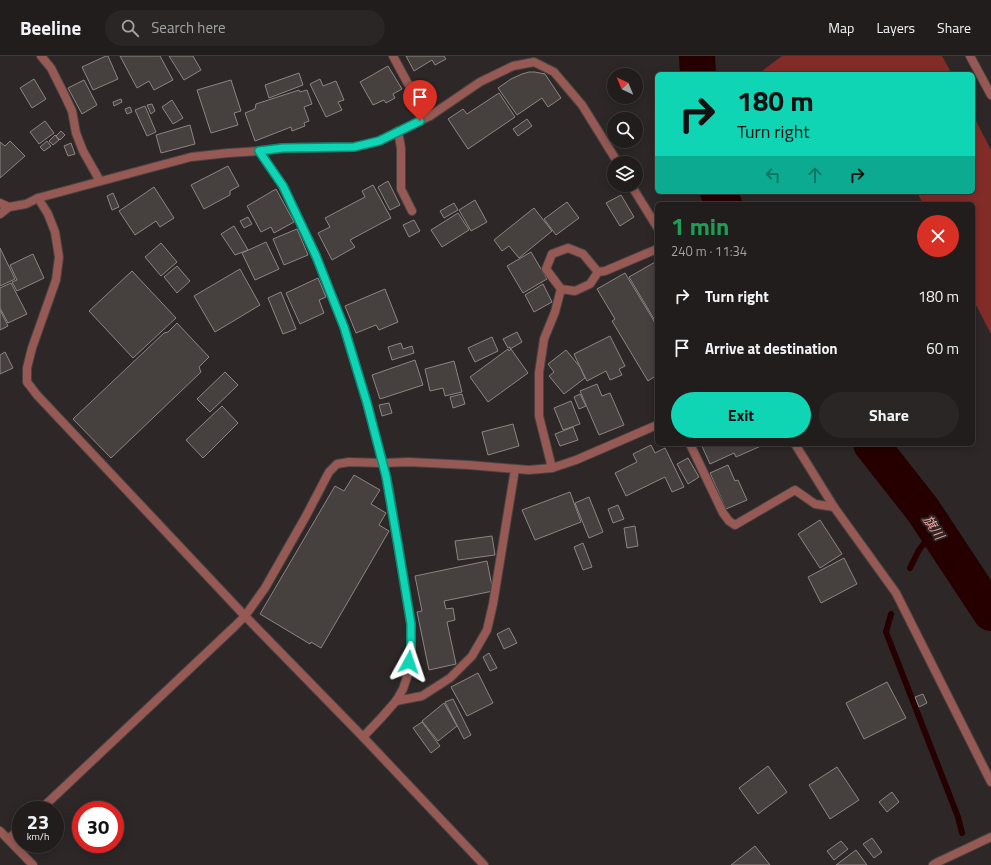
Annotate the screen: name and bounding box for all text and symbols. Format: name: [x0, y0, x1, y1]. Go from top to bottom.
search box: [105, 10, 385, 46]
text: Beeline: [20, 13, 81, 42]
text: Search here: [151, 16, 226, 39]
icon: search: [119, 17, 141, 39]
text: Map: [828, 17, 854, 38]
text: Layers: [876, 17, 915, 38]
text: Share: [937, 17, 971, 38]
north arrow: [607, 68, 643, 104]
map controls: [607, 68, 643, 192]
text: 180 m: [737, 79, 814, 122]
pin: [403, 80, 437, 121]
icon: arrive: [409, 86, 431, 108]
icon: right: [671, 88, 723, 140]
button: search: [607, 112, 643, 148]
text: Turn right: [737, 118, 810, 145]
button: layers: [607, 156, 643, 192]
icon: left: [762, 164, 784, 186]
icon: ahead: [804, 164, 826, 186]
icon: right: [846, 164, 868, 186]
text: 1 min: [671, 208, 729, 244]
button: close: [917, 215, 959, 257]
text: 240 m · 11:34: [671, 241, 747, 261]
icon: right: [671, 285, 693, 307]
text: Turn right: [705, 285, 769, 308]
text: 180 m: [918, 285, 959, 308]
icon: arrive: [671, 337, 693, 359]
text: Arrive at destination: [705, 337, 838, 360]
text: 60 m: [926, 337, 959, 360]
button: Exit: [671, 392, 811, 438]
button: Share: [819, 392, 959, 438]
water label: 旗川: [918, 511, 951, 545]
position arrow: [388, 641, 430, 683]
speed limit sign: 30: [72, 801, 124, 853]
text: 23: [27, 806, 49, 837]
text: km/h: [27, 829, 49, 844]

